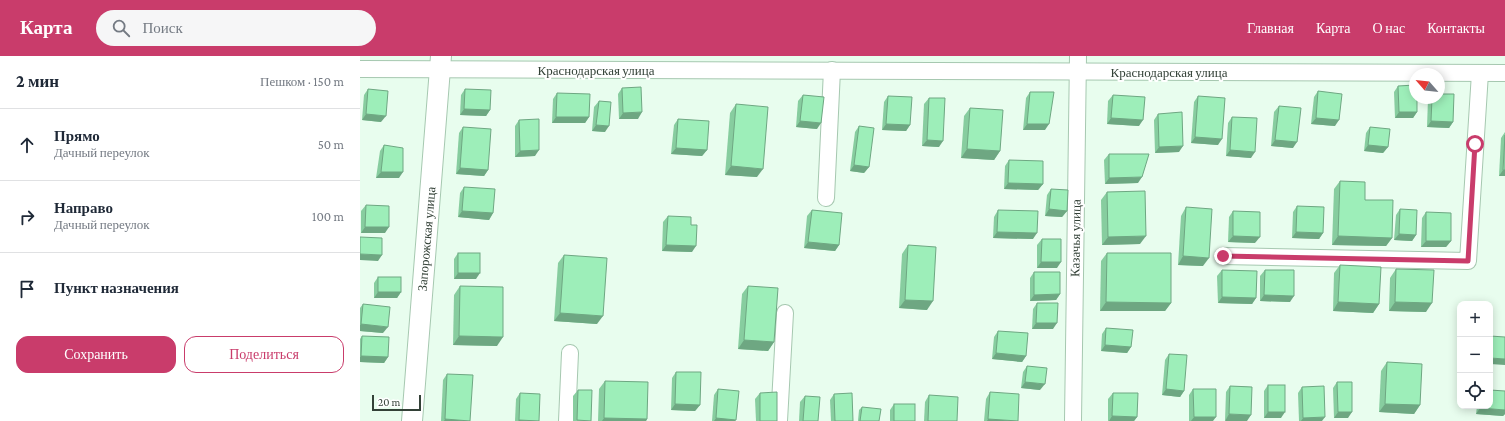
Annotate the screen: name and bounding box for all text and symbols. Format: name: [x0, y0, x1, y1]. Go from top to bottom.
search box: [96, 10, 376, 46]
text: Карта: [20, 17, 72, 38]
icon: search: [110, 17, 132, 39]
text: Поиск: [142, 20, 183, 36]
text: Главная: [1247, 20, 1294, 36]
text: Карта: [1316, 20, 1351, 36]
text: О нас: [1373, 20, 1405, 36]
text: Контакты: [1427, 20, 1485, 36]
street label: Краснодарская улица: [538, 63, 655, 78]
street label: Краснодарская улица: [1111, 65, 1228, 80]
north arrow: [1409, 68, 1445, 104]
text: 2 мин: [16, 72, 59, 91]
text: Пешком · 150 m: [260, 74, 344, 89]
text: Прямо: [54, 128, 100, 144]
icon: ahead: [16, 134, 38, 156]
route start: [1466, 135, 1484, 153]
text: 50 m: [318, 137, 344, 152]
text: Дачный переулок: [54, 145, 150, 160]
street label: Запорожская улица: [414, 186, 439, 292]
street label: Казачья улица: [1067, 199, 1084, 277]
text: Направо: [54, 200, 113, 216]
icon: right: [16, 206, 38, 228]
text: 100 m: [312, 209, 344, 224]
text: Дачный переулок: [54, 217, 150, 232]
route end: [1214, 247, 1232, 265]
icon: arrive: [16, 278, 38, 300]
text: Пункт назначения: [54, 280, 179, 296]
map controls: [1457, 301, 1493, 409]
button: +: [1457, 301, 1493, 337]
button: Сохранить: [16, 336, 176, 373]
button: Поделиться: [184, 336, 344, 373]
button: −: [1457, 337, 1493, 373]
button: locate: [1457, 373, 1493, 409]
scale bar: [372, 393, 421, 412]
text: 20 m: [378, 396, 400, 408]

